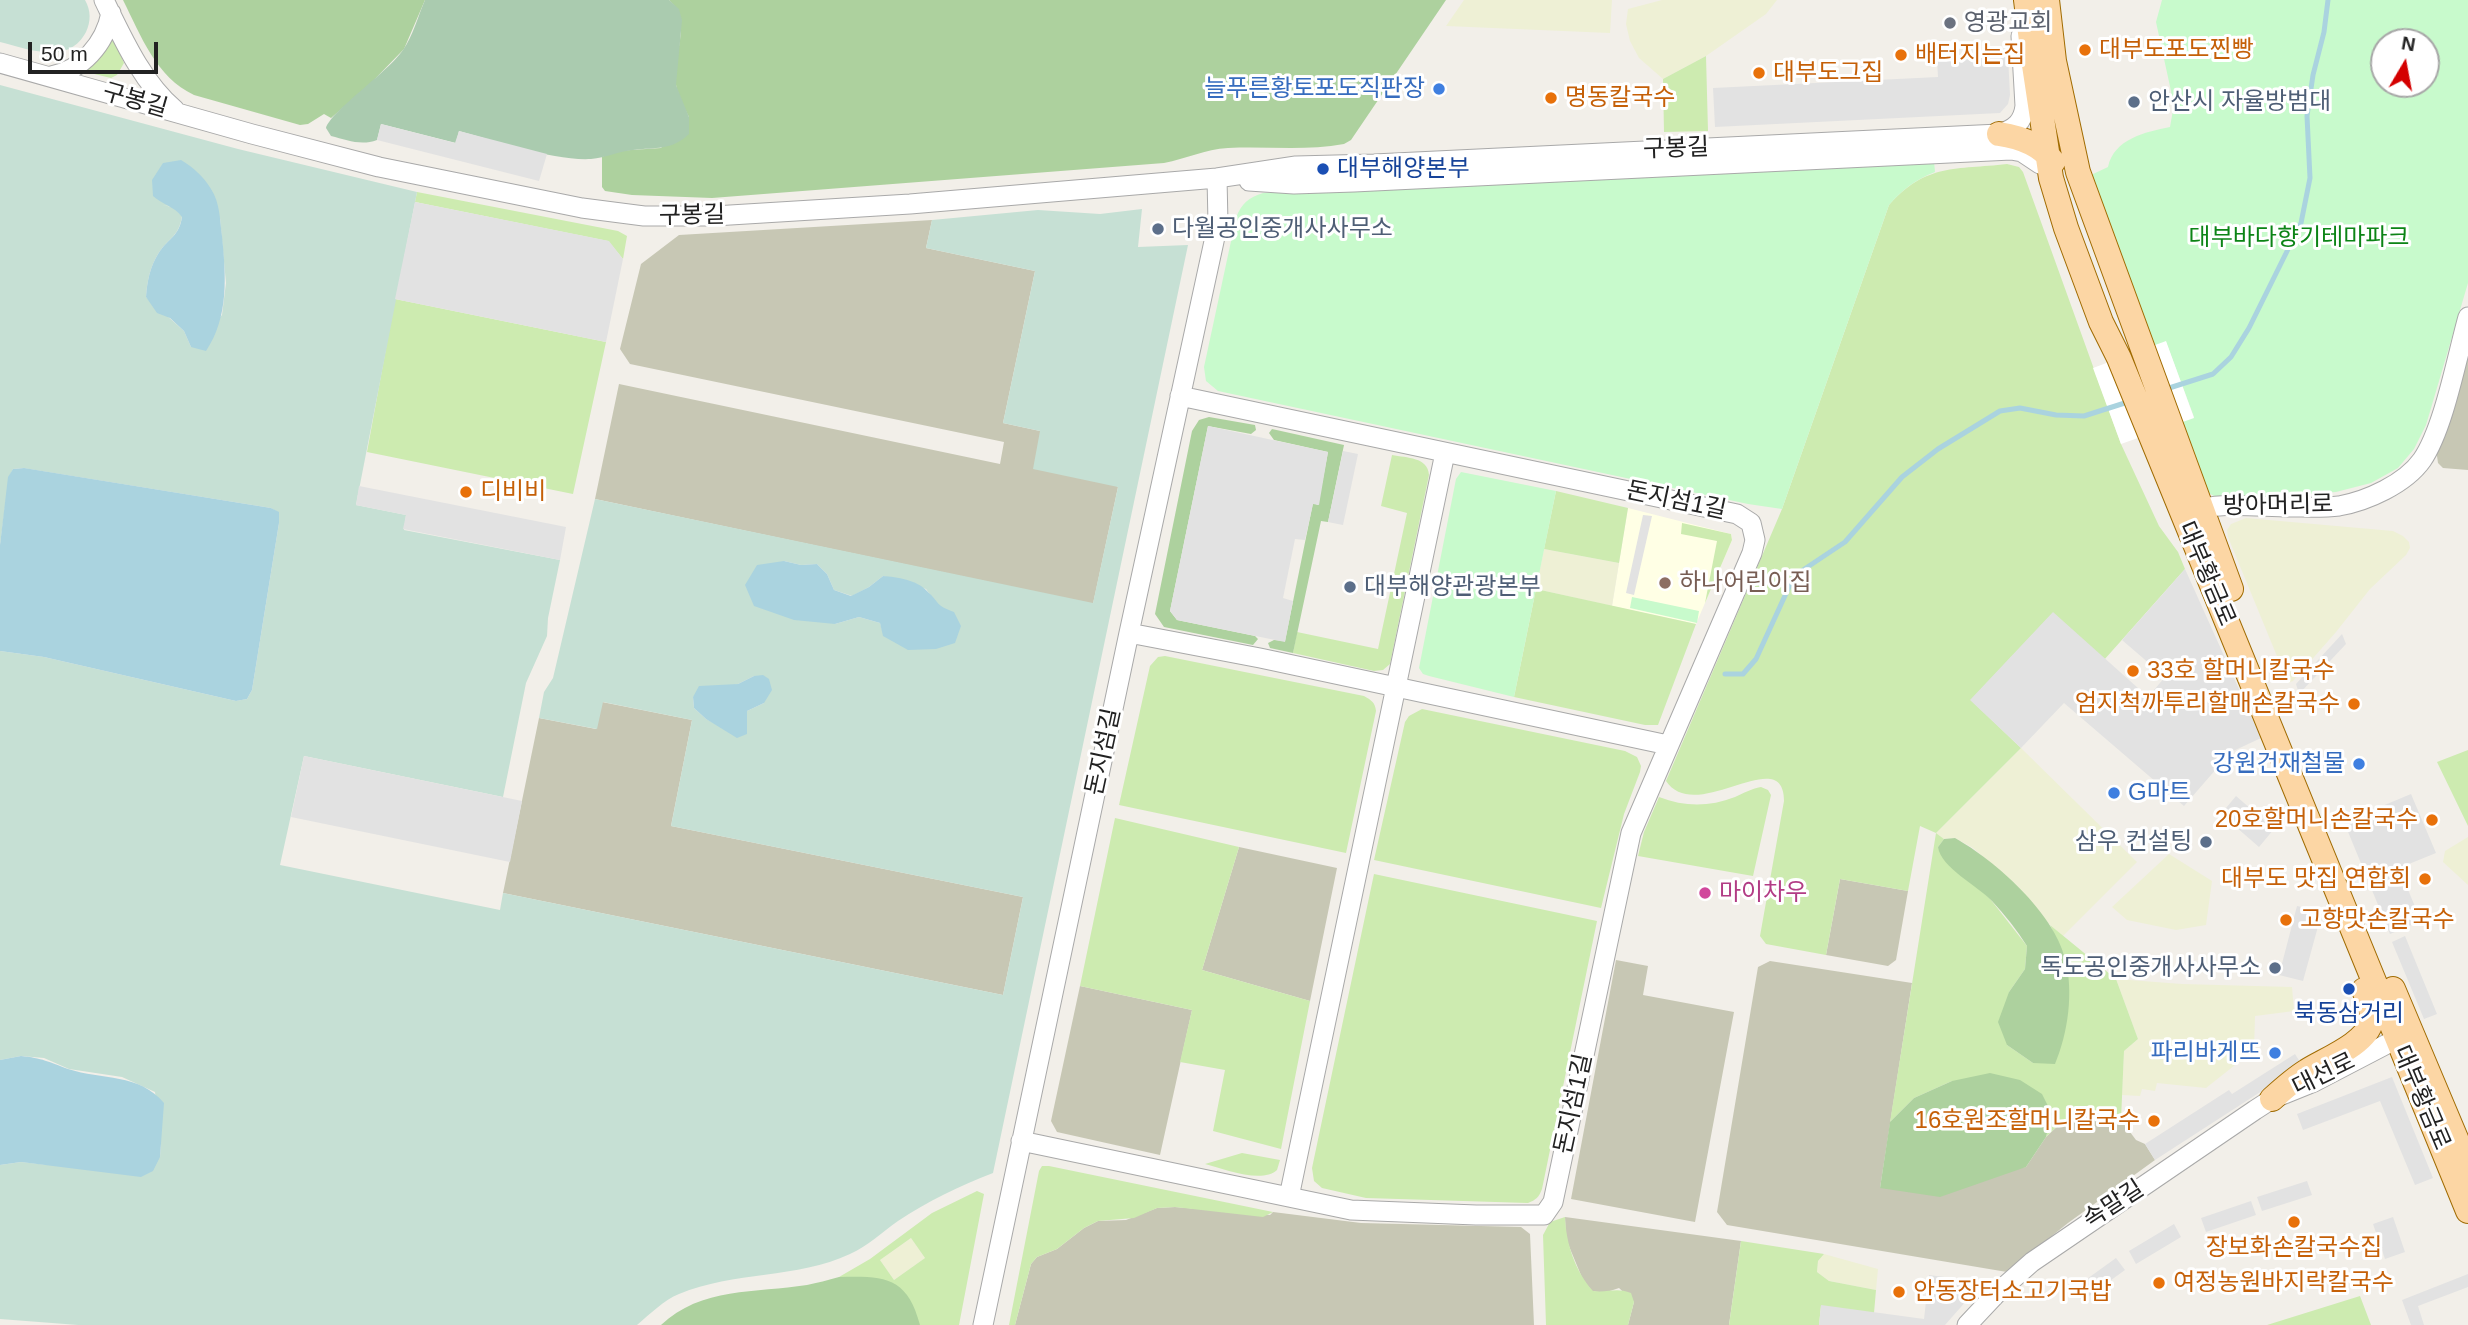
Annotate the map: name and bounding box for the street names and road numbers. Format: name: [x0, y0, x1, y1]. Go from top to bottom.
street label: 구봉길: [99, 78, 171, 124]
street label: 구봉길: [1642, 133, 1710, 165]
street label: 구봉길: [659, 201, 725, 231]
street label: 돈지섬1길: [1623, 476, 1729, 526]
street label: 방아머리로: [2223, 491, 2333, 521]
street label: 대부황금로: [2171, 518, 2241, 630]
street label: 돈지섬길: [1081, 706, 1127, 798]
street label: 대부황금로: [2386, 1042, 2456, 1154]
street label: 대선로: [2288, 1048, 2360, 1102]
street label: 돈지섬1길: [1549, 1051, 1599, 1157]
street label: 속말길: [2078, 1175, 2150, 1235]

